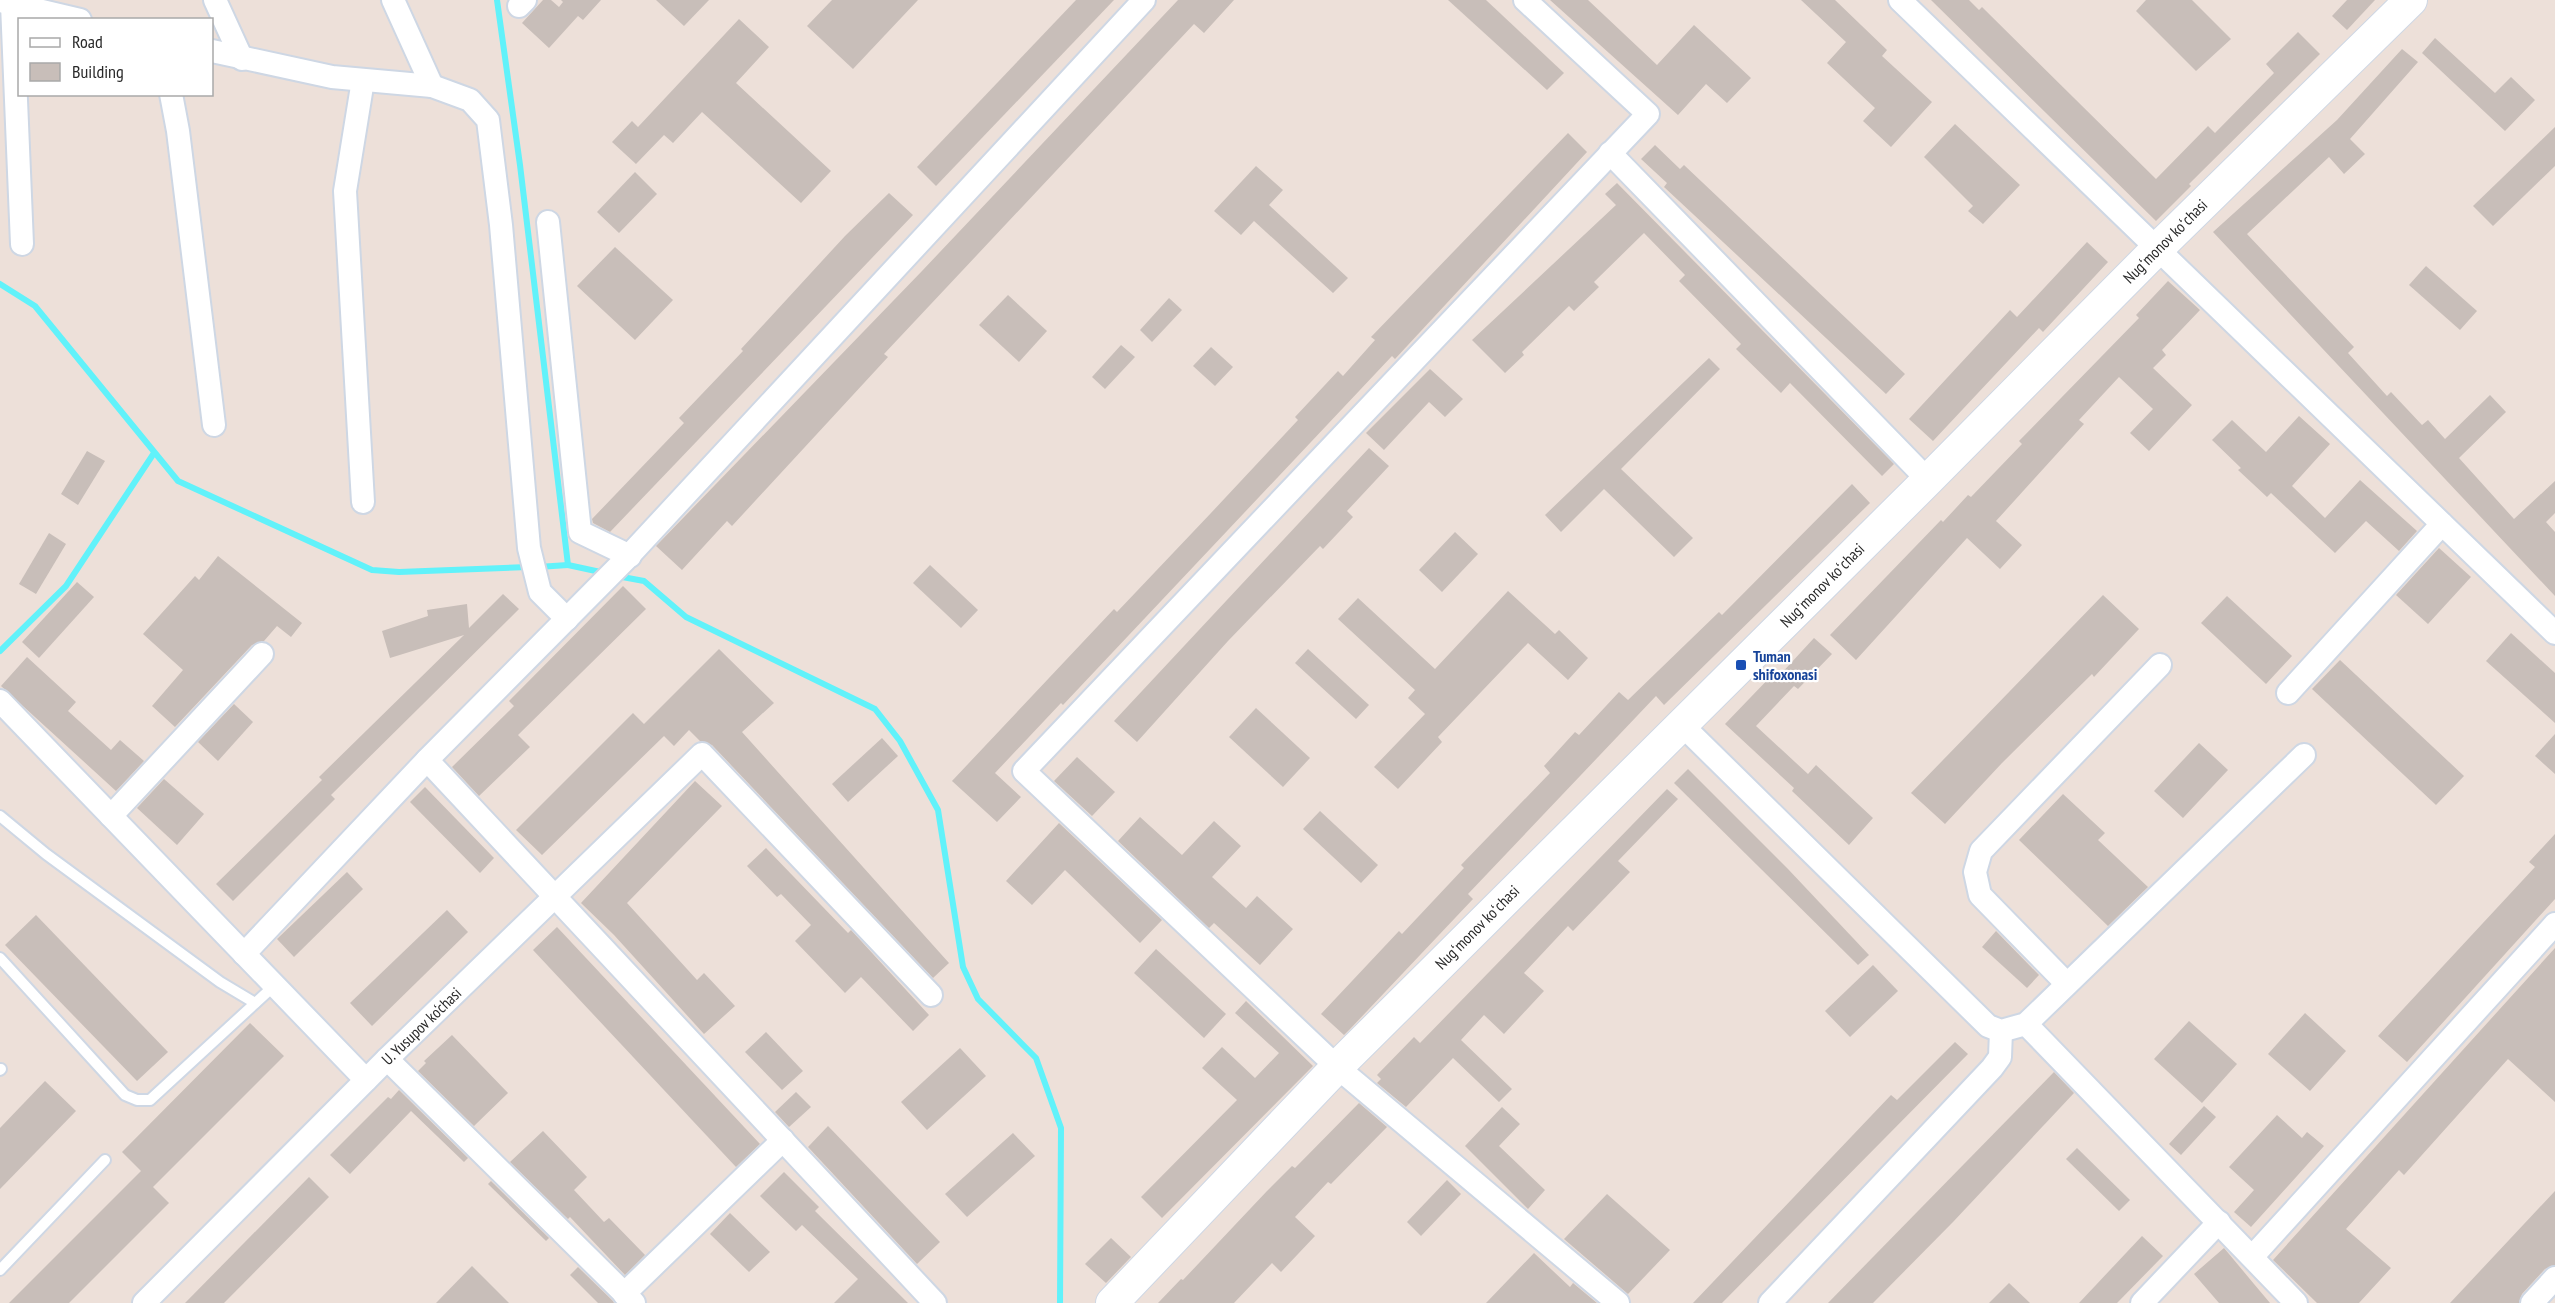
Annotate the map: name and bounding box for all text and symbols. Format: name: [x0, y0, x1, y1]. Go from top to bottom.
legend: [18, 18, 213, 96]
text: Road: [72, 30, 103, 53]
text: Building: [72, 60, 124, 83]
street label: Nugʻmonov koʻchasi: [2119, 195, 2211, 287]
street label: Nugʻmonov koʻchasi: [1776, 539, 1868, 631]
place label: Tuman shifoxonasi: [1753, 646, 1818, 684]
marker: Tuman shifoxonasi: [1734, 658, 1748, 672]
street label: Nugʻmonov koʻchasi: [1431, 881, 1523, 973]
street label: U. Yusupov ko‘chasi: [377, 983, 465, 1069]

